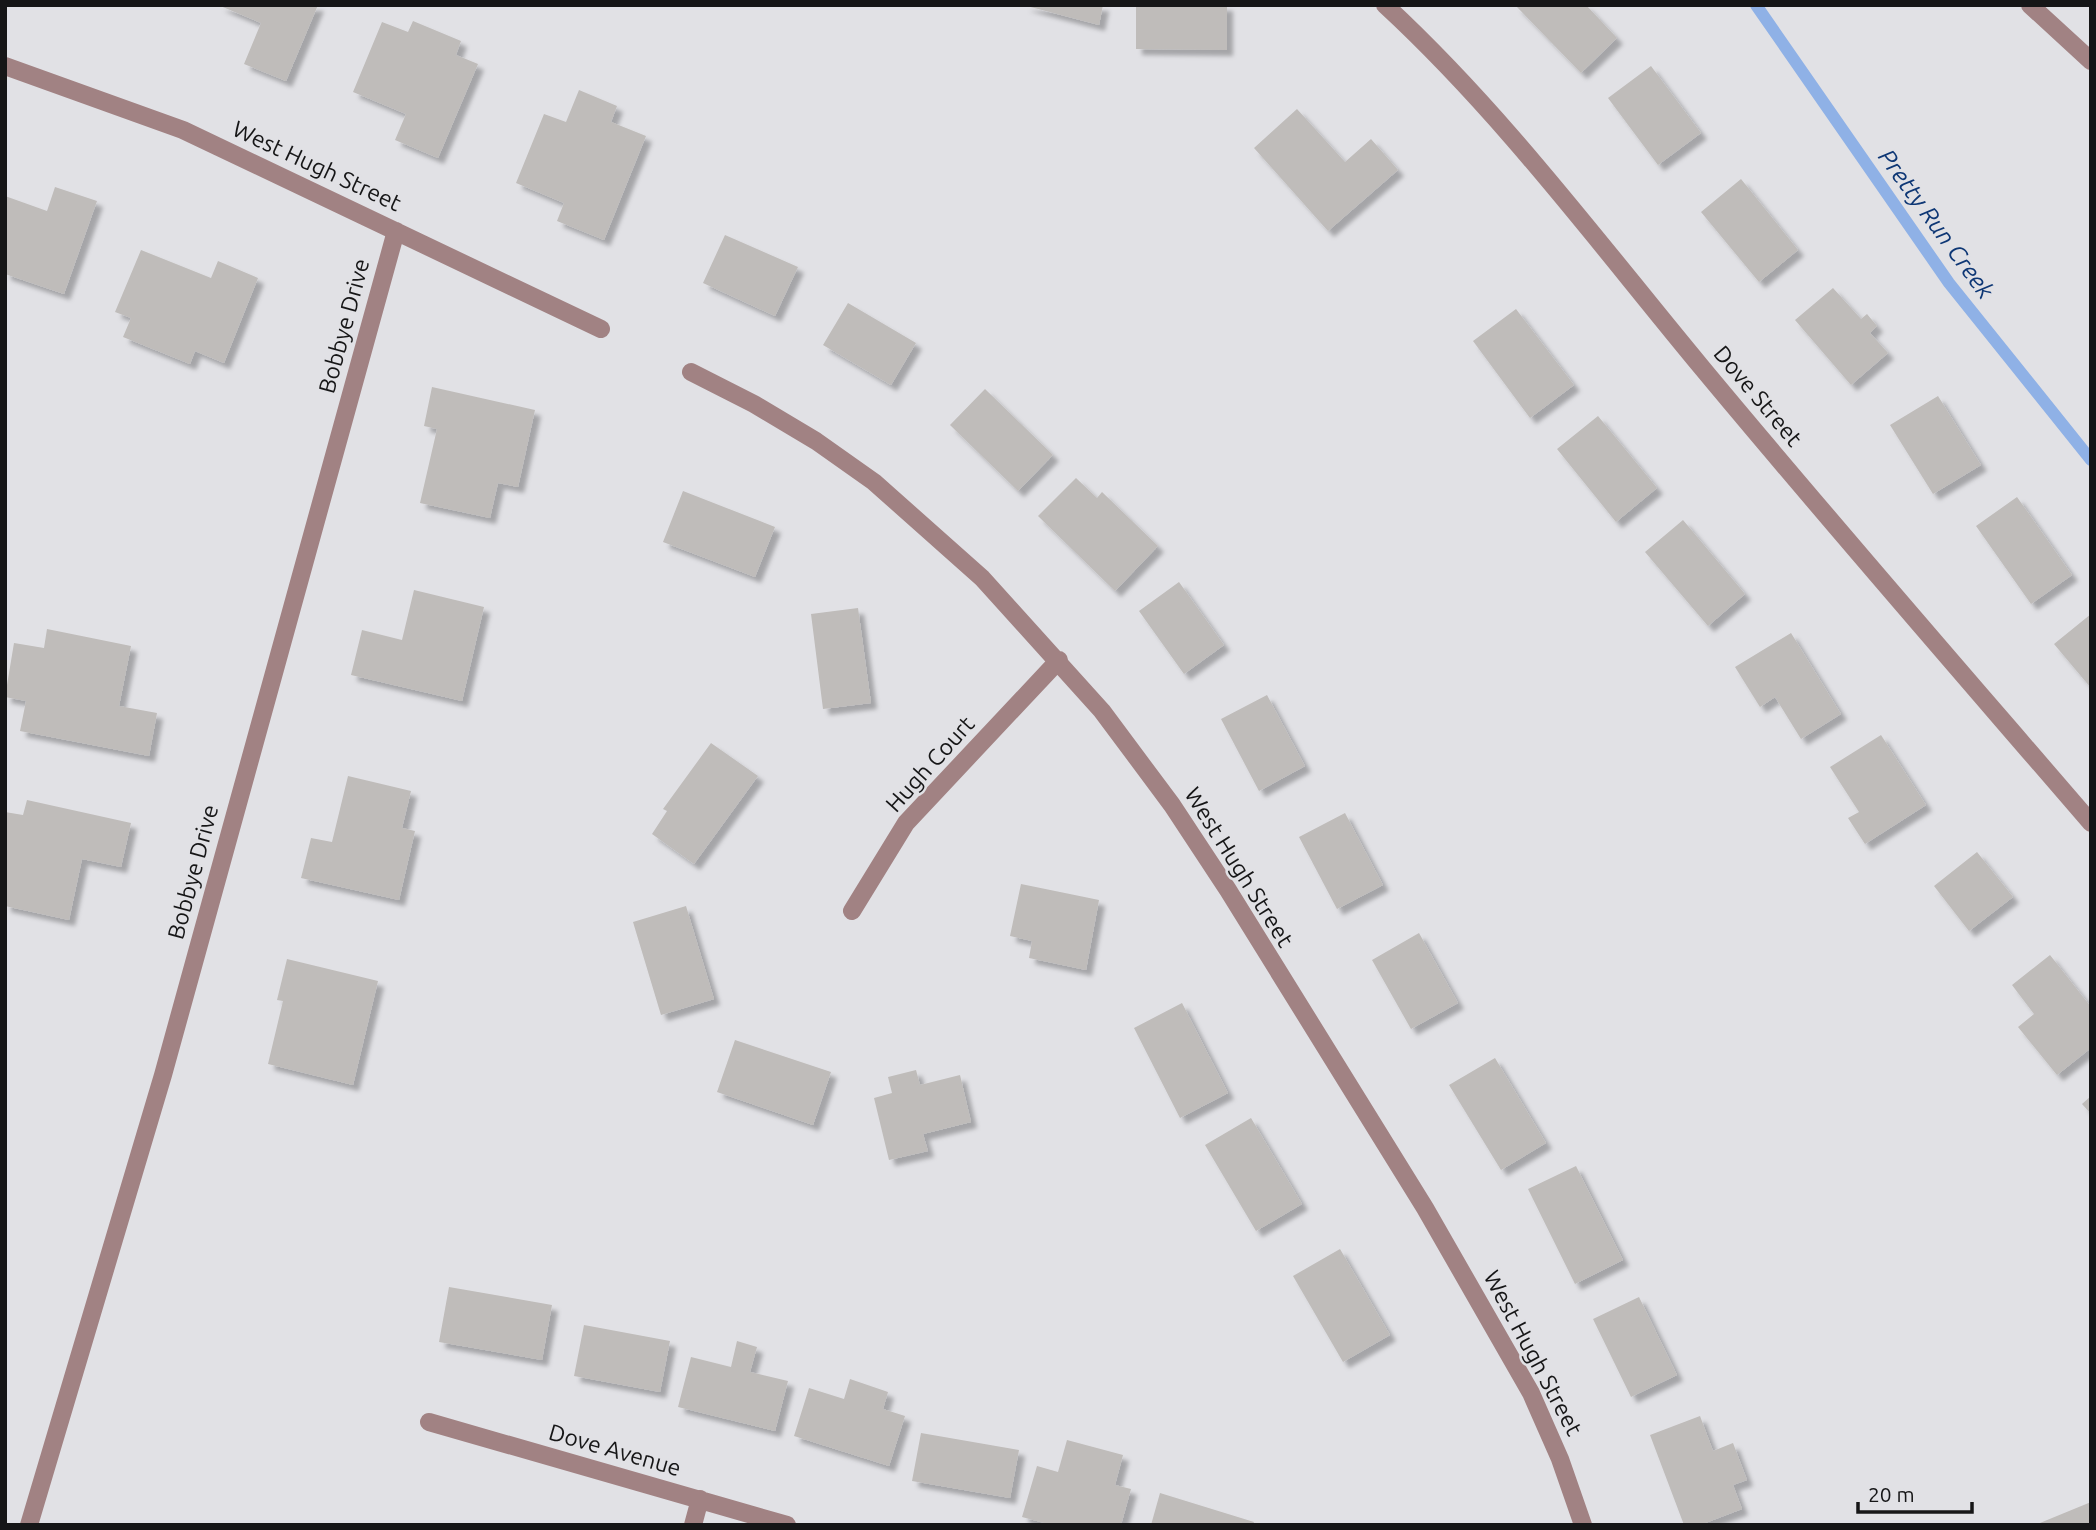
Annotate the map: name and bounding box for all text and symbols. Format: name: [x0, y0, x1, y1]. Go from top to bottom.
street label: West Hugh Street: [229, 116, 405, 216]
water label: Pretty Run Creek: [1873, 144, 2000, 304]
street label: Bobbye Drive: [314, 256, 373, 396]
street label: Dove Street: [1709, 341, 1807, 451]
street label: Hugh Court: [880, 711, 979, 816]
street label: West Hugh Street: [1180, 783, 1298, 951]
street label: Bobbye Drive: [163, 802, 222, 942]
street label: West Hugh Street: [1479, 1266, 1587, 1439]
street label: Dove Avenue: [546, 1419, 684, 1480]
scale bar: [1858, 1470, 1972, 1514]
text: 20 m: [1868, 1482, 1915, 1506]

